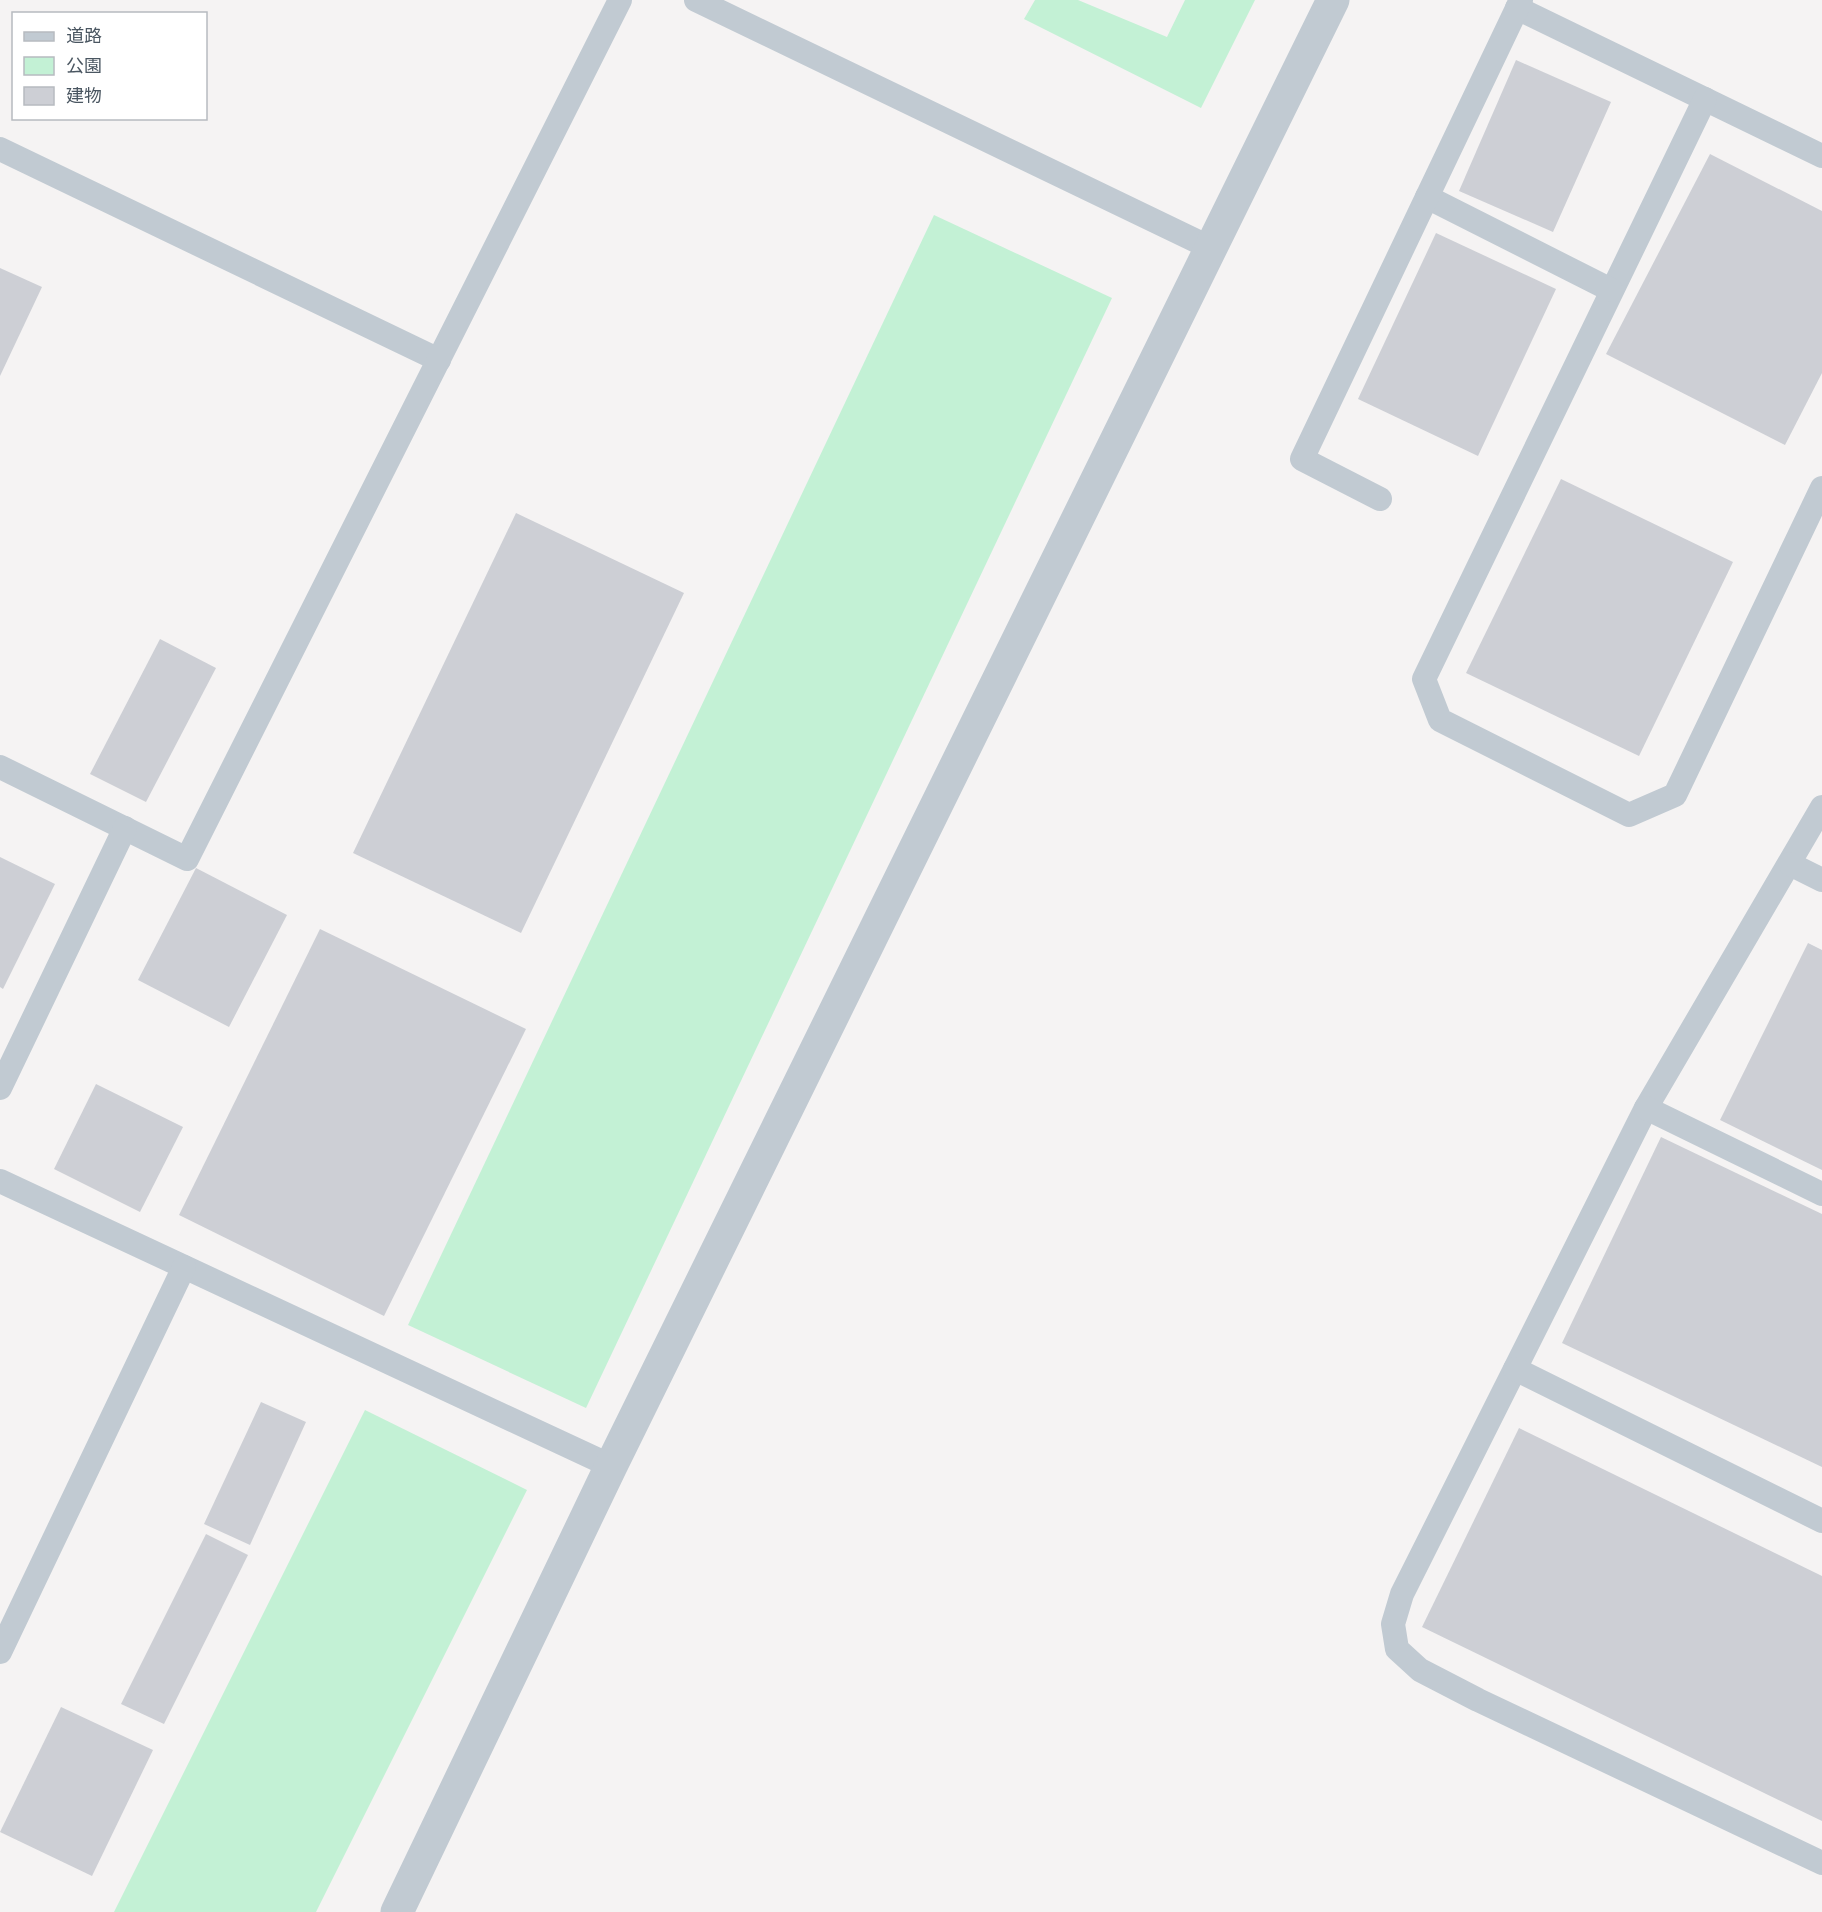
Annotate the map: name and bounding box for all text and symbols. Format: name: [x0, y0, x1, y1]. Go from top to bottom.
legend: [12, 12, 207, 120]
text: 道路: [66, 23, 102, 47]
text: 公園: [66, 53, 102, 77]
text: 建物: [66, 83, 102, 107]

